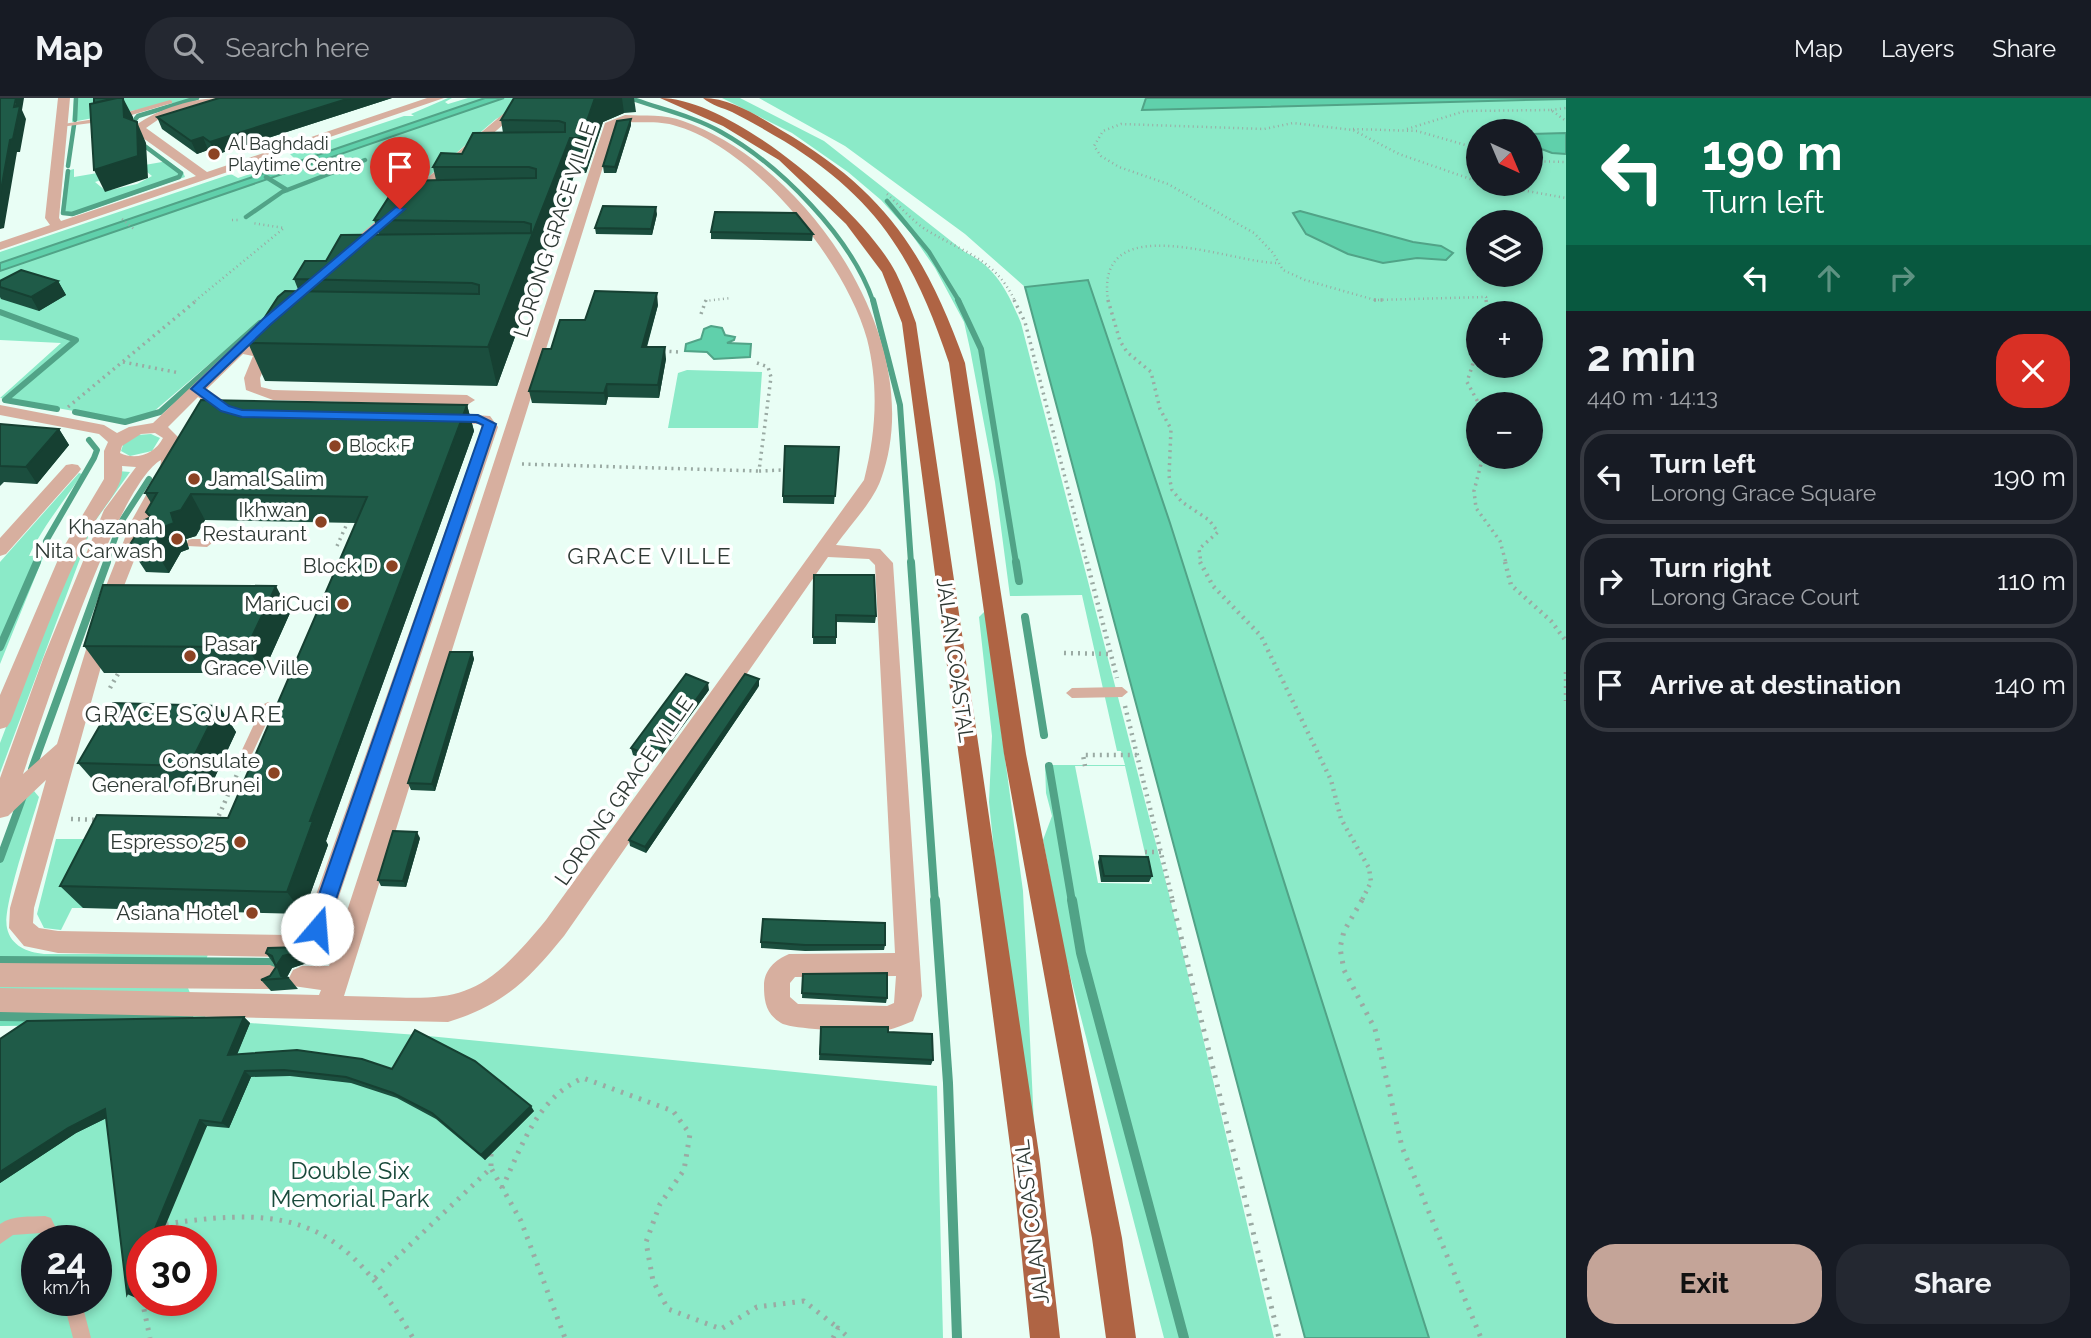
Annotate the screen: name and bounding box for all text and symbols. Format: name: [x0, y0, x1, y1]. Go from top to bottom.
search box: [145, 17, 635, 80]
text: Map: [35, 29, 103, 68]
icon: search: [169, 29, 207, 67]
text: Search here: [225, 33, 370, 63]
text: Map: [1794, 34, 1843, 63]
text: Layers: [1881, 34, 1954, 63]
text: Share: [1992, 34, 2056, 63]
street label: LORONG GRACE VILLE: [508, 119, 601, 340]
north arrow: [1466, 119, 1544, 196]
map controls: [1466, 119, 1543, 469]
text: 190 m: [1702, 124, 1843, 181]
icon: left: [1587, 126, 1678, 217]
place label: Al Baghdadi Playtime Centre: [228, 133, 361, 175]
pin: [370, 137, 430, 209]
marker: Al Baghdadi Playtime Centre: [206, 146, 222, 162]
icon: arrive: [381, 148, 419, 186]
text: Turn left: [1702, 183, 1824, 220]
button: layers: [1466, 210, 1543, 287]
icon: left: [1737, 259, 1775, 297]
icon: ahead: [1810, 259, 1848, 297]
icon: right: [1883, 259, 1921, 297]
button: +: [1466, 301, 1543, 378]
text: 2 min: [1587, 332, 1696, 381]
button: close: [1996, 334, 2070, 408]
text: 440 m · 14:13: [1587, 383, 1718, 410]
button: −: [1466, 392, 1543, 469]
place label: Block F: [349, 435, 411, 456]
marker: Block F: [327, 438, 343, 454]
text: Turn left: [1650, 449, 1756, 479]
icon: left: [1591, 458, 1629, 496]
text: 190 m: [1993, 462, 2066, 492]
place label: Jamal Salim: [208, 466, 324, 491]
marker: Jamal Salim: [186, 471, 202, 487]
text: Lorong Grace Square: [1650, 479, 1876, 506]
place label: Ikhwan Restaurant: [202, 497, 307, 546]
place label: Khazanah Nita Carwash: [35, 514, 163, 563]
marker: Ikhwan Restaurant: [313, 514, 329, 530]
marker: Khazanah Nita Carwash: [169, 531, 185, 547]
district label: GRACE VILLE: [567, 542, 733, 569]
place label: Block D: [303, 553, 378, 578]
text: Turn right: [1650, 553, 1771, 583]
marker: Block D: [384, 558, 400, 574]
icon: right: [1591, 562, 1629, 600]
text: 110 m: [1997, 566, 2066, 596]
street label: JALAN COASTAL: [932, 576, 979, 744]
text: Lorong Grace Court: [1650, 583, 1860, 610]
place label: MariCuci: [244, 591, 329, 616]
marker: MariCuci: [335, 596, 351, 612]
place label: Pasar Grace Ville: [204, 631, 309, 680]
marker: Pasar Grace Ville: [182, 648, 198, 664]
icon: arrive: [1591, 666, 1629, 704]
text: Arrive at destination: [1650, 670, 1901, 700]
text: 140 m: [1994, 670, 2066, 700]
street label: LORONG GRACE VILLE: [549, 692, 698, 890]
district label: GRACE SQUARE: [85, 700, 283, 727]
place label: Consulate General of Brunei: [92, 748, 260, 797]
marker: Consulate General of Brunei: [266, 765, 282, 781]
place label: Espresso 25: [110, 829, 226, 854]
marker: Espresso 25: [232, 834, 248, 850]
position arrow: [280, 892, 354, 966]
place label: Asiana Hotel: [116, 900, 238, 925]
marker: Asiana Hotel: [244, 905, 260, 921]
street label: JALAN COASTAL: [1009, 1138, 1054, 1306]
park label: Double Six Memorial Park: [271, 1156, 430, 1213]
speed limit sign: 30: [126, 1225, 217, 1316]
text: 24: [47, 1241, 86, 1282]
button: Exit: [1587, 1244, 1822, 1324]
button: Share: [1836, 1244, 2070, 1324]
text: km/h: [43, 1277, 90, 1298]

